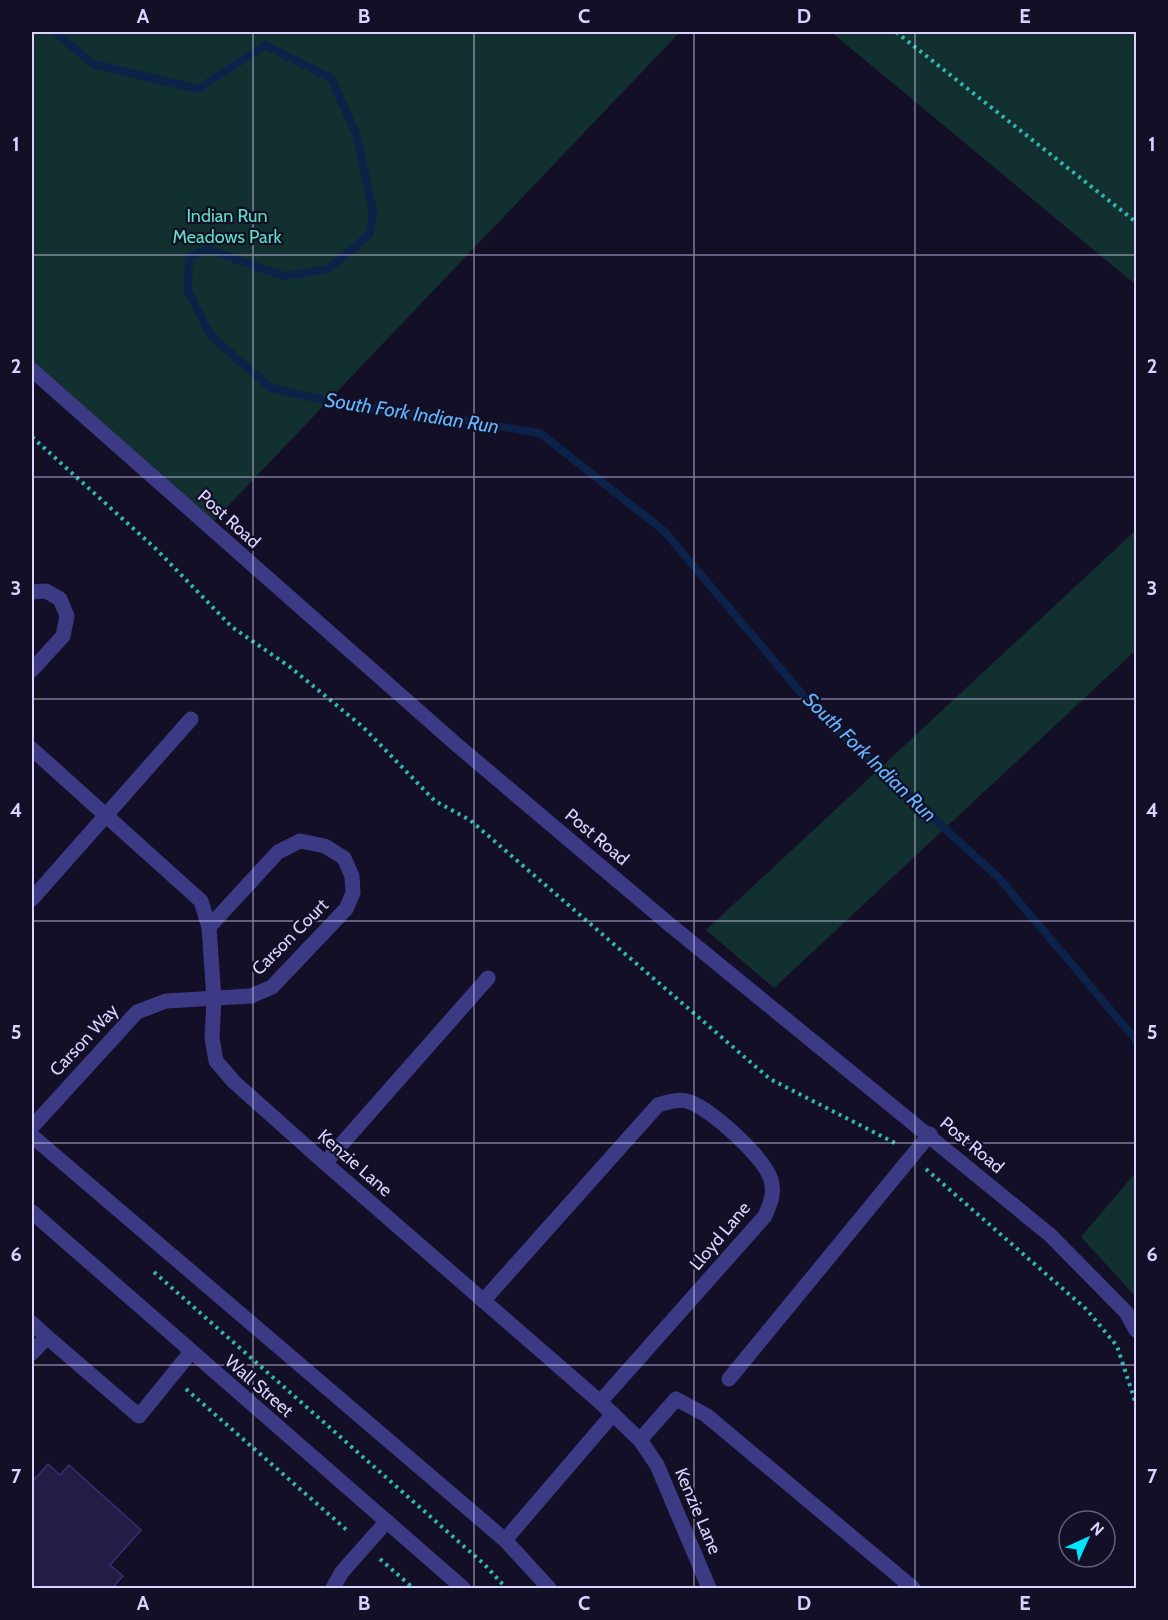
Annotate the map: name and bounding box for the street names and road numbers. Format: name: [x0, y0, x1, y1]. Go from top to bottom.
street label: Post Road: [193, 485, 265, 553]
street label: Post Road: [561, 804, 633, 870]
street label: Carson Court: [247, 894, 333, 980]
street label: Carson Way: [45, 999, 123, 1081]
street label: Post Road: [936, 1112, 1008, 1178]
street label: Kenzie Lane: [313, 1125, 397, 1201]
street label: Lloyd Lane: [685, 1197, 755, 1275]
street label: Wall Street: [220, 1350, 298, 1422]
street label: Kenzie Lane: [670, 1465, 726, 1557]

